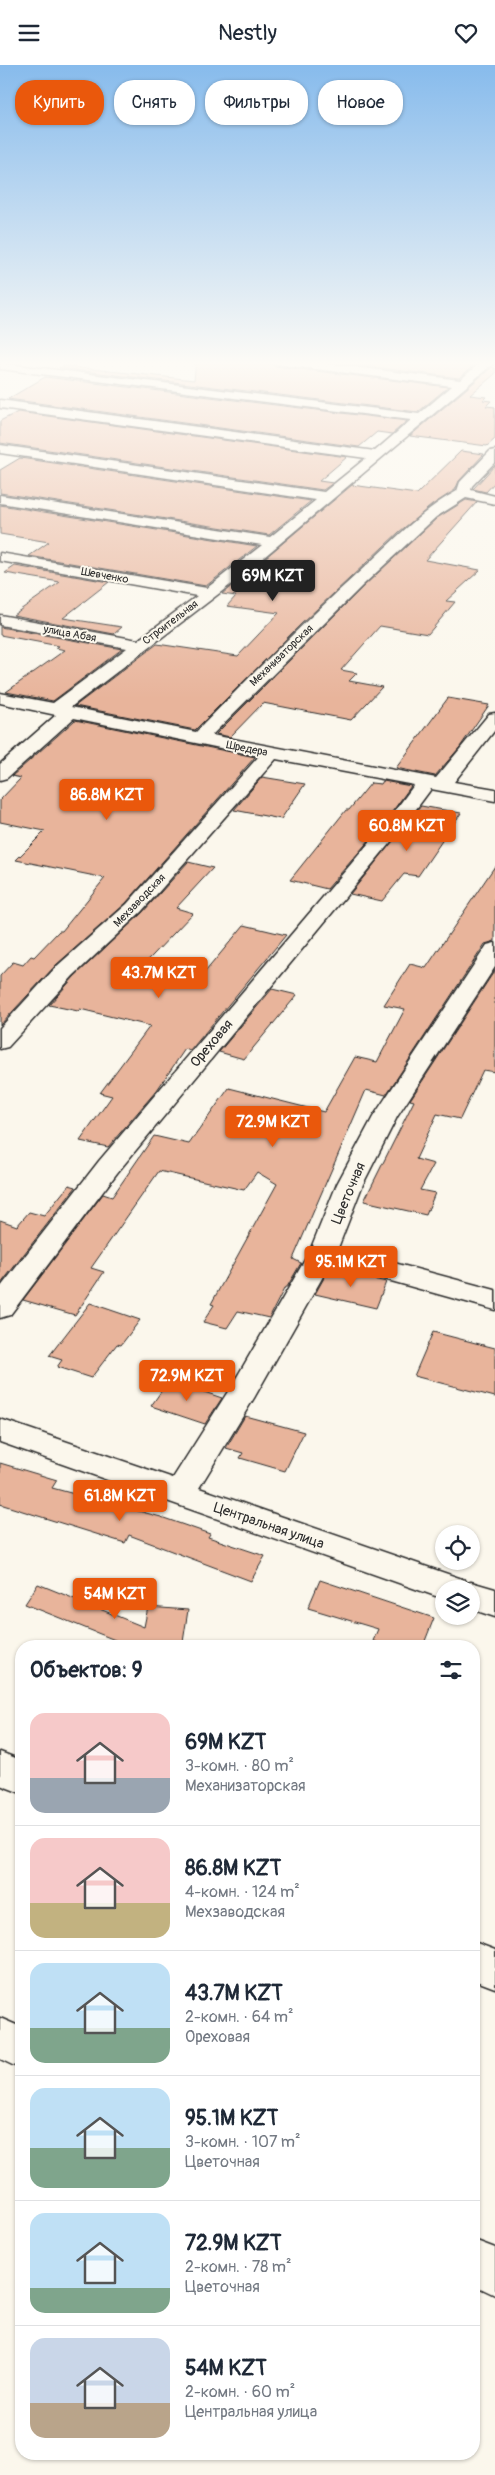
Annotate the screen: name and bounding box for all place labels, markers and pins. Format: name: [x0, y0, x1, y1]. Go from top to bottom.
pin: 69M KZT: [227, 559, 319, 602]
pin: 86.8M KZT: [50, 779, 164, 821]
pin: 60.8M KZT: [350, 809, 464, 852]
pin: 43.7M KZT: [102, 957, 216, 999]
pin: 72.9M KZT: [216, 1105, 330, 1148]
pin: 95.1M KZT: [294, 1245, 408, 1288]
pin: 72.9M KZT: [130, 1359, 244, 1402]
pin: 61.8M KZT: [63, 1479, 177, 1522]
pin: 54M KZT: [69, 1577, 161, 1620]

